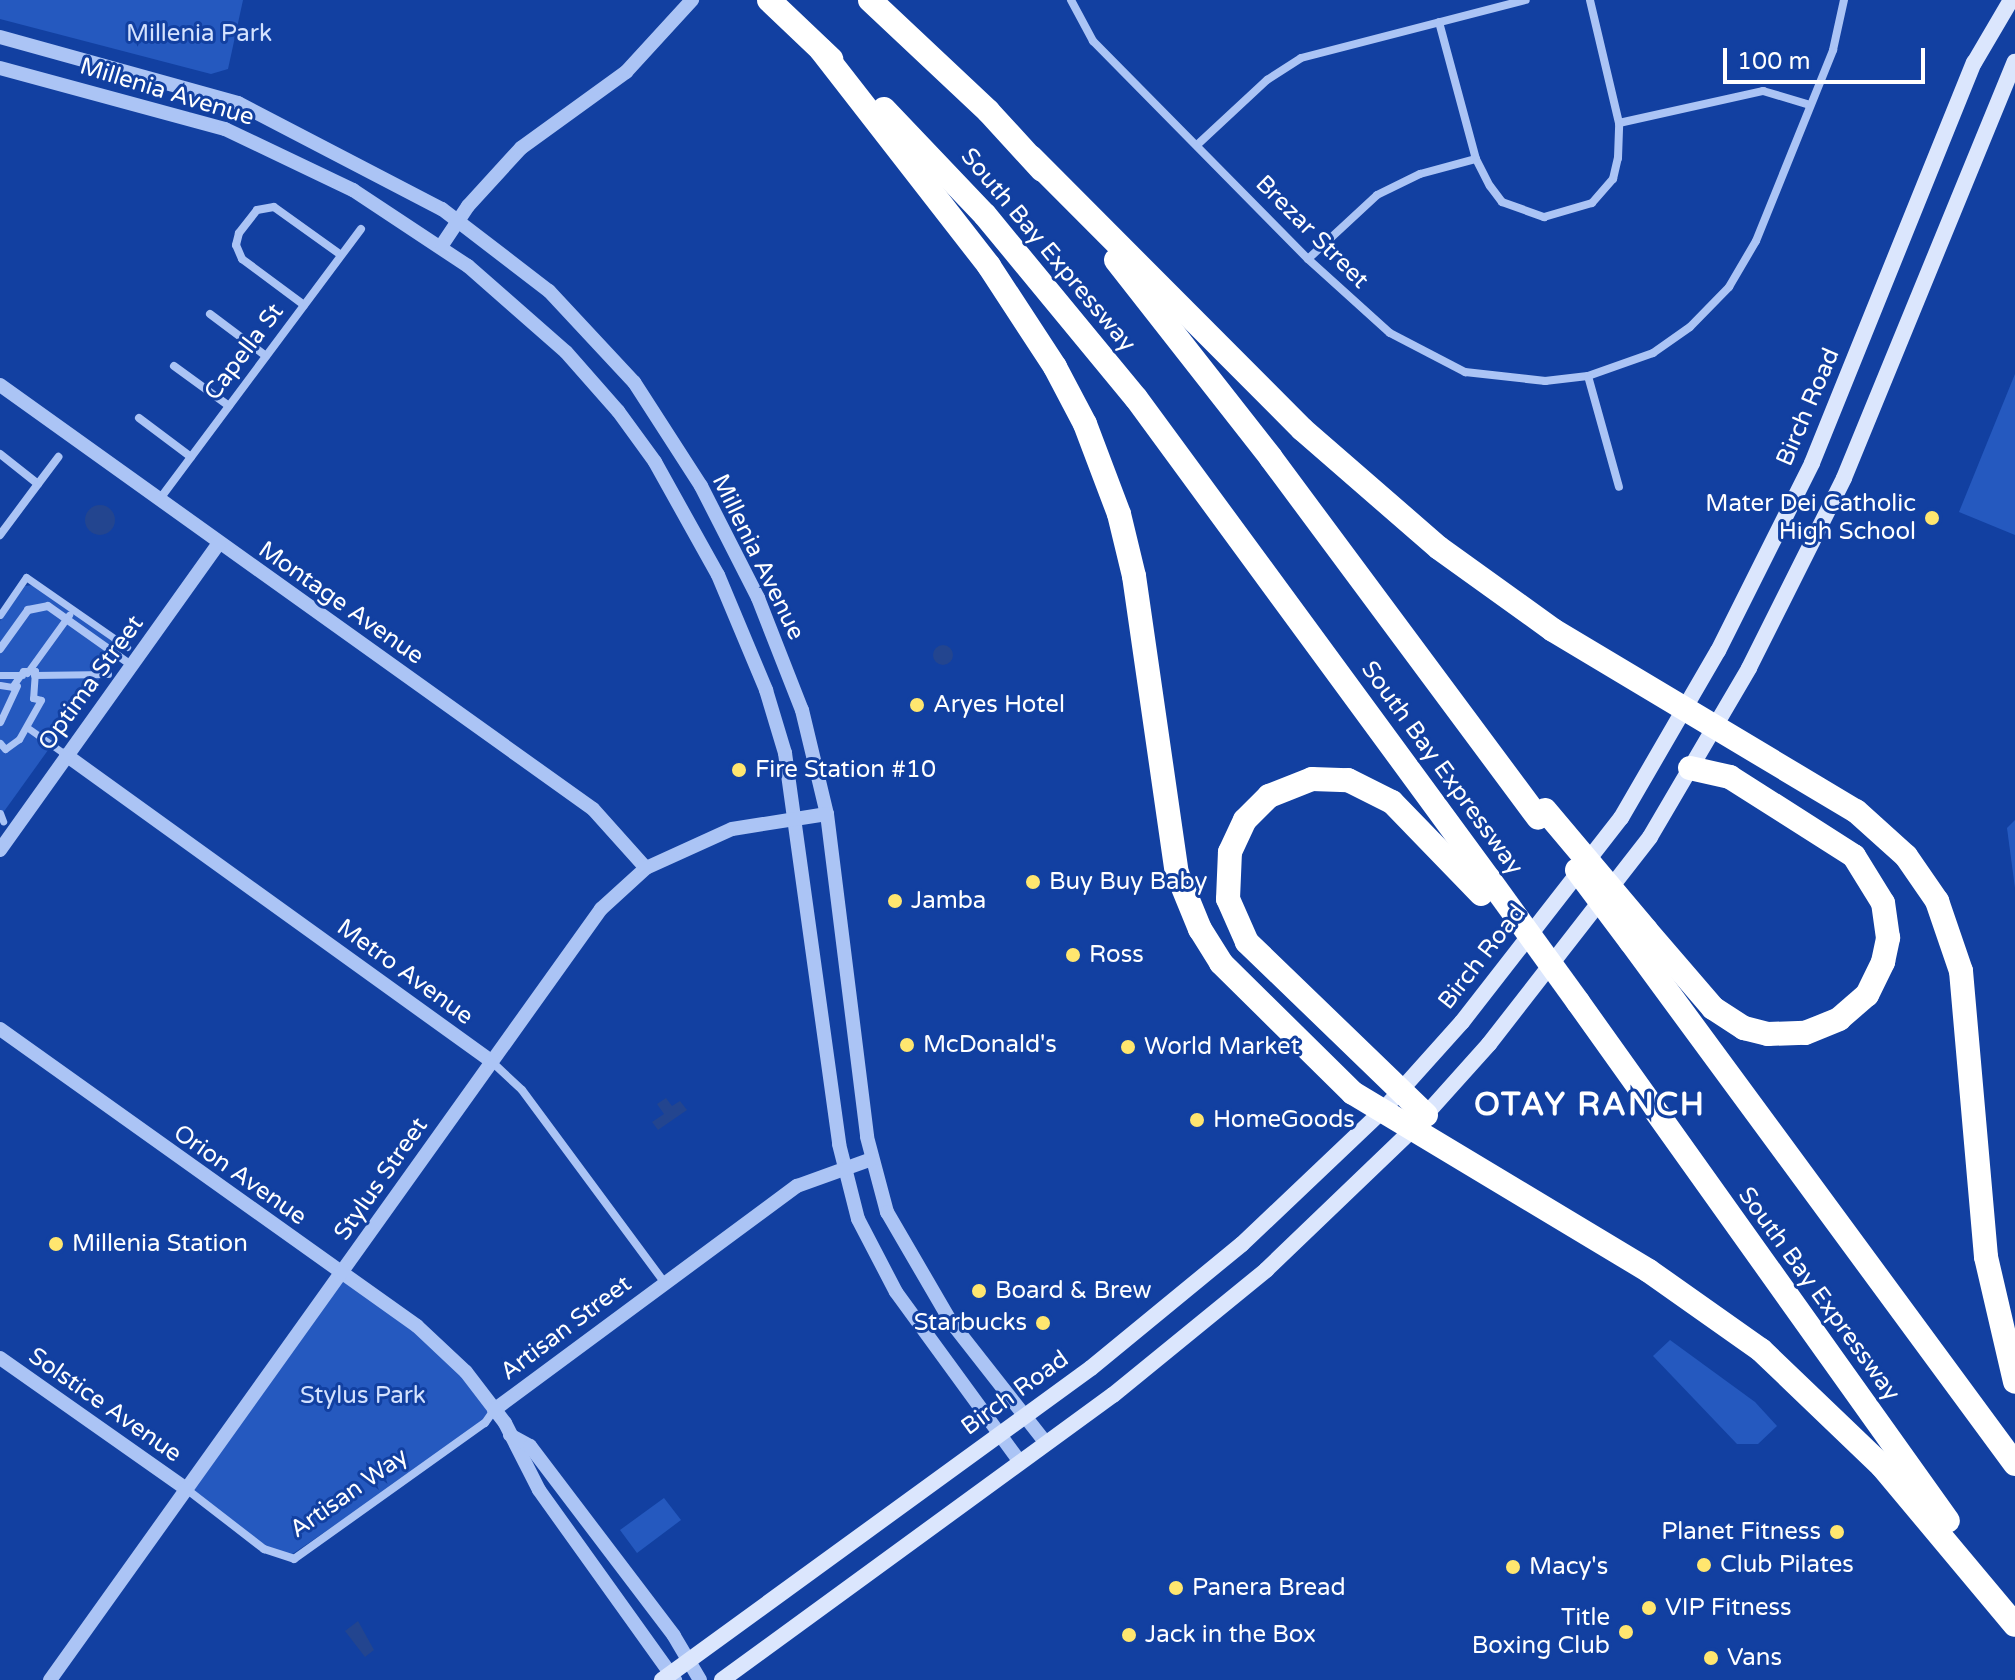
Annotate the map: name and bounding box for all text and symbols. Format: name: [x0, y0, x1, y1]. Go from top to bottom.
park label: Millenia Park: [126, 20, 272, 48]
scale bar: [1727, 32, 1929, 82]
text: 100 m: [1737, 47, 1811, 76]
street label: Millenia Avenue: [76, 52, 258, 132]
street label: South Bay Expressway: [954, 142, 1142, 358]
street label: Brezar Street: [1249, 169, 1375, 295]
street label: Capella St: [198, 298, 290, 406]
street label: Birch Road: [1770, 344, 1846, 470]
street label: Millenia Avenue: [705, 469, 811, 645]
place label: Mater Dei Catholic High School: [1705, 490, 1916, 546]
marker: Mater Dei Catholic High School: [1923, 509, 1941, 527]
street label: Montage Avenue: [253, 535, 429, 671]
street label: Optima Street: [32, 610, 150, 756]
street label: South Bay Expressway: [1355, 656, 1529, 880]
place label: Aryes Hotel: [933, 691, 1065, 719]
marker: Aryes Hotel: [908, 696, 926, 714]
place label: Fire Station #10: [755, 756, 936, 784]
marker: Fire Station #10: [730, 761, 748, 779]
place label: Buy Buy Baby: [1049, 868, 1207, 896]
marker: Buy Buy Baby: [1024, 873, 1042, 891]
place label: Jamba: [911, 887, 986, 915]
marker: Jamba: [886, 892, 904, 910]
street label: Birch Road: [1432, 899, 1532, 1015]
street label: Metro Avenue: [331, 913, 479, 1031]
place label: Ross: [1089, 941, 1144, 969]
marker: Ross: [1064, 946, 1082, 964]
place label: McDonald's: [923, 1031, 1057, 1059]
place label: World Market: [1144, 1033, 1300, 1061]
marker: McDonald's: [898, 1036, 916, 1054]
marker: World Market: [1119, 1038, 1137, 1056]
district label: OTAY RANCH: [1474, 1086, 1706, 1124]
place label: HomeGoods: [1213, 1106, 1355, 1134]
marker: HomeGoods: [1188, 1111, 1206, 1129]
street label: Stylus Street: [328, 1112, 434, 1246]
street label: Orion Avenue: [168, 1119, 312, 1231]
street label: South Bay Expressway: [1732, 1182, 1906, 1406]
place label: Millenia Station: [72, 1230, 248, 1258]
marker: Millenia Station: [47, 1235, 65, 1253]
street label: Artisan Street: [495, 1269, 637, 1387]
place label: Board & Brew: [995, 1277, 1151, 1305]
marker: Board & Brew: [970, 1282, 988, 1300]
place label: Starbucks: [914, 1309, 1027, 1337]
marker: Starbucks: [1034, 1314, 1052, 1332]
street label: Solstice Avenue: [23, 1341, 187, 1469]
street label: Birch Road: [956, 1345, 1074, 1441]
park label: Stylus Park: [300, 1382, 426, 1410]
street label: Artisan Way: [284, 1442, 414, 1544]
place label: Planet Fitness: [1661, 1518, 1821, 1546]
marker: Planet Fitness: [1828, 1523, 1846, 1541]
place label: Club Pilates: [1720, 1551, 1854, 1579]
place label: Macy's: [1529, 1553, 1608, 1581]
marker: Club Pilates: [1695, 1556, 1713, 1574]
marker: Macy's: [1504, 1558, 1522, 1576]
place label: Panera Bread: [1192, 1574, 1346, 1602]
marker: Panera Bread: [1167, 1579, 1185, 1597]
place label: VIP Fitness: [1665, 1594, 1792, 1622]
marker: VIP Fitness: [1640, 1599, 1658, 1617]
place label: Title Boxing Club: [1472, 1604, 1610, 1660]
place label: Jack in the Box: [1145, 1621, 1316, 1649]
marker: Title Boxing Club: [1617, 1623, 1635, 1641]
marker: Jack in the Box: [1120, 1626, 1138, 1644]
place label: Vans: [1727, 1644, 1782, 1672]
marker: Vans: [1702, 1649, 1720, 1667]

